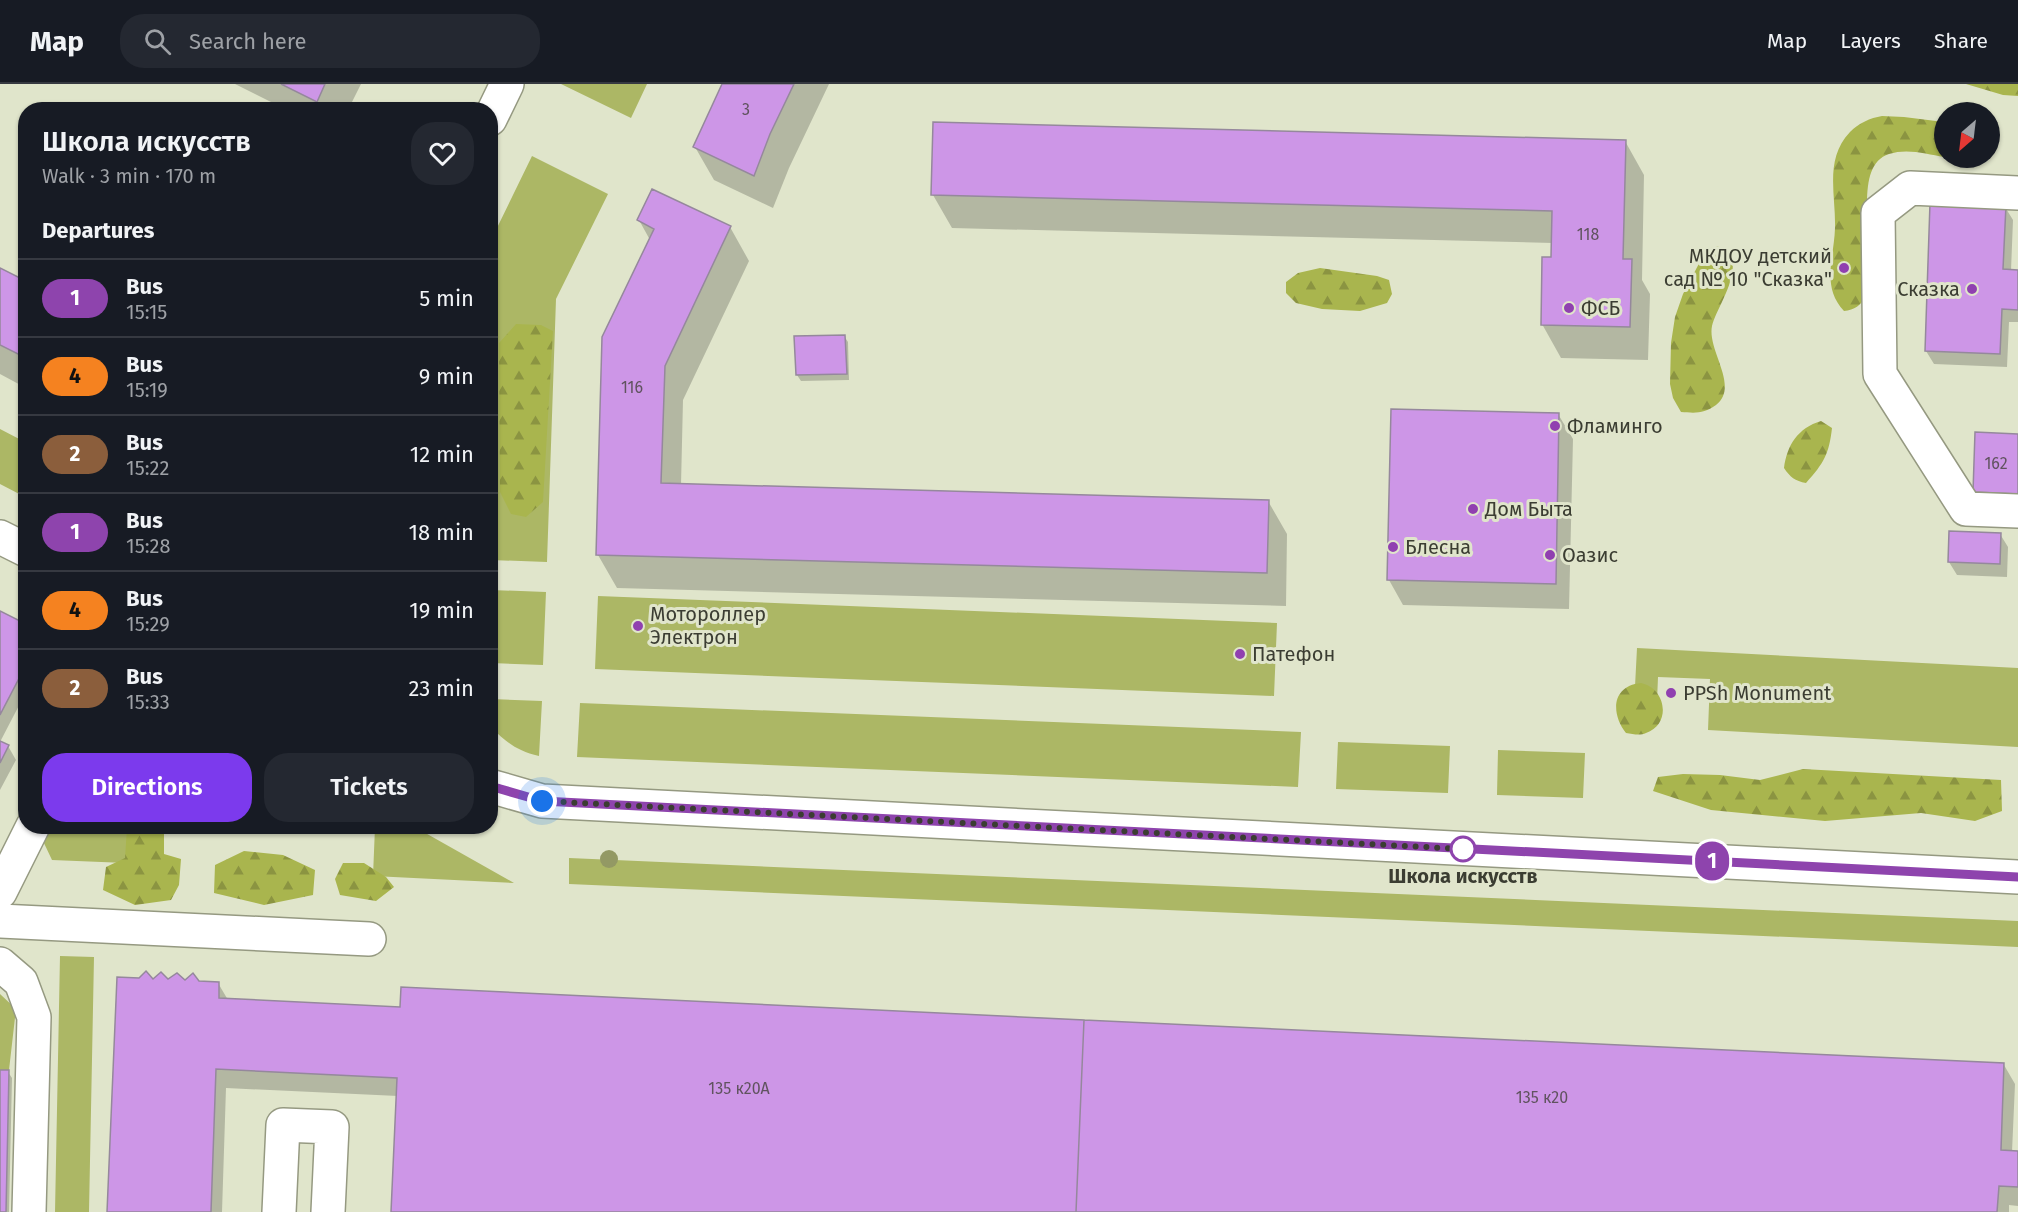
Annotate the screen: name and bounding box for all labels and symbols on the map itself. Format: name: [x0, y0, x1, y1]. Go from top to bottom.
house number: 3: [742, 100, 750, 119]
north arrow: [1934, 102, 2000, 168]
house number: 118: [1577, 225, 1599, 244]
place label: МКДОУ детский сад № 10 "Сказка": [1664, 244, 1832, 291]
marker: МКДОУ детский сад № 10 "Сказка": [1837, 261, 1851, 275]
place label: Сказка: [1897, 277, 1960, 301]
marker: Сказка: [1965, 282, 1979, 296]
place label: ФСБ: [1581, 296, 1620, 320]
marker: ФСБ: [1562, 301, 1576, 315]
house number: 116: [621, 378, 643, 397]
place label: Фламинго: [1567, 414, 1663, 438]
marker: Фламинго: [1548, 419, 1562, 433]
house number: 162: [1984, 454, 2008, 473]
place label: Дом Быта: [1484, 497, 1573, 521]
marker: Дом Быта: [1466, 502, 1480, 516]
place label: Блесна: [1405, 535, 1471, 559]
marker: Блесна: [1386, 540, 1400, 554]
place label: Оазис: [1562, 543, 1618, 567]
marker: Оазис: [1543, 548, 1557, 562]
place label: Мотороллер Электрон: [650, 602, 766, 649]
marker: Мотороллер Электрон: [631, 619, 645, 633]
place label: Патефон: [1252, 642, 1335, 666]
marker: Патефон: [1233, 647, 1247, 661]
place label: PPSh Monument: [1683, 681, 1832, 705]
marker: PPSh Monument: [1664, 686, 1678, 700]
your location: [527, 786, 557, 816]
marker: Школа искусств: [1450, 836, 1476, 862]
line badge: 1: [1692, 842, 1732, 880]
place label: Школа искусств: [1388, 864, 1538, 888]
house number: 135 к20А: [708, 1079, 771, 1098]
house number: 135 к20: [1516, 1088, 1568, 1107]

